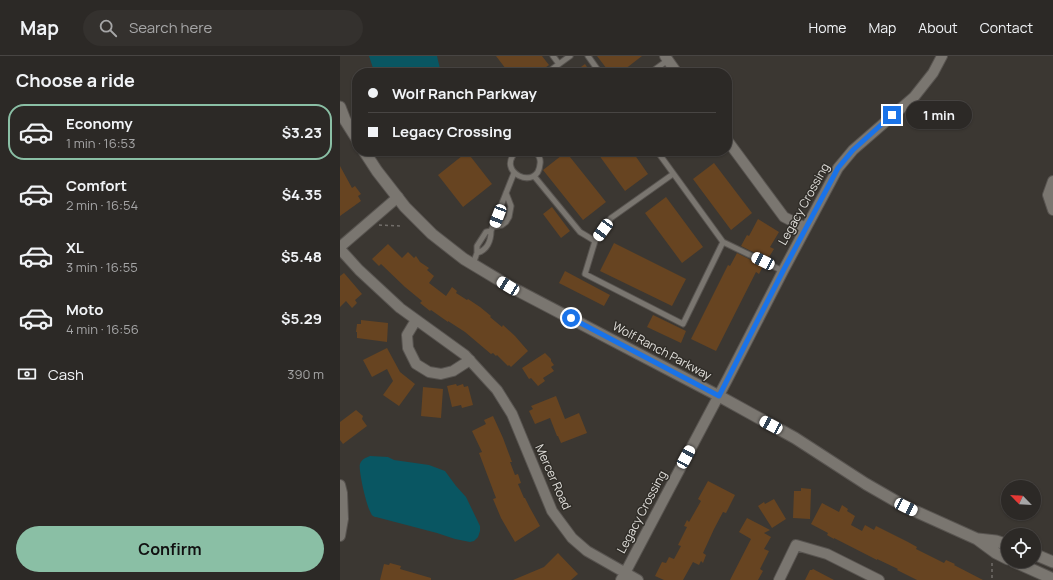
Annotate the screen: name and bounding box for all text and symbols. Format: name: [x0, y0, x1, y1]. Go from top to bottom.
search box: [83, 10, 363, 46]
text: Map: [20, 15, 59, 41]
icon: search: [97, 17, 119, 39]
text: Search here: [129, 17, 212, 38]
text: Home: [809, 18, 846, 37]
text: Map: [868, 18, 896, 37]
text: About: [918, 18, 958, 37]
text: Contact: [980, 18, 1033, 37]
text: Choose a ride: [16, 68, 135, 92]
text: Wolf Ranch Parkway: [392, 83, 537, 104]
callout: 1 min: [906, 101, 972, 129]
route end: [883, 106, 901, 124]
text: 1 min: [923, 106, 955, 124]
text: Economy: [66, 113, 133, 134]
icon: car: [18, 114, 54, 150]
text: Legacy Crossing: [392, 121, 512, 142]
text: $3.23: [282, 122, 322, 143]
text: 1 min · 16:53: [66, 134, 135, 152]
street label: Legacy Crossing: [774, 160, 833, 248]
text: Comfort: [66, 175, 127, 196]
icon: car: [18, 176, 54, 212]
text: $4.35: [282, 184, 322, 205]
text: 2 min · 16:54: [66, 196, 138, 214]
car: [488, 203, 508, 229]
car: [591, 217, 615, 243]
text: XL: [66, 237, 84, 258]
icon: car: [18, 238, 54, 274]
text: $5.48: [281, 246, 322, 267]
car: [750, 250, 776, 272]
text: 3 min · 16:55: [66, 258, 138, 276]
car: [495, 275, 521, 297]
text: Moto: [66, 299, 103, 320]
icon: car: [18, 300, 54, 336]
text: $5.29: [281, 308, 322, 329]
route start: [562, 309, 580, 327]
street label: Wolf Ranch Parkway: [610, 317, 715, 384]
text: 4 min · 16:56: [66, 320, 139, 338]
icon: cash: [16, 363, 38, 385]
text: Cash: [48, 364, 84, 385]
text: 390 m: [287, 365, 324, 383]
car: [758, 414, 784, 436]
street label: Mercer Road: [531, 441, 575, 512]
car: [675, 444, 697, 470]
street label: Legacy Crossing: [613, 467, 671, 556]
north arrow: [1001, 480, 1041, 520]
map controls: [1001, 480, 1041, 568]
car: [893, 496, 919, 518]
button: Confirm: [16, 526, 324, 572]
button: locate: [1001, 528, 1041, 568]

